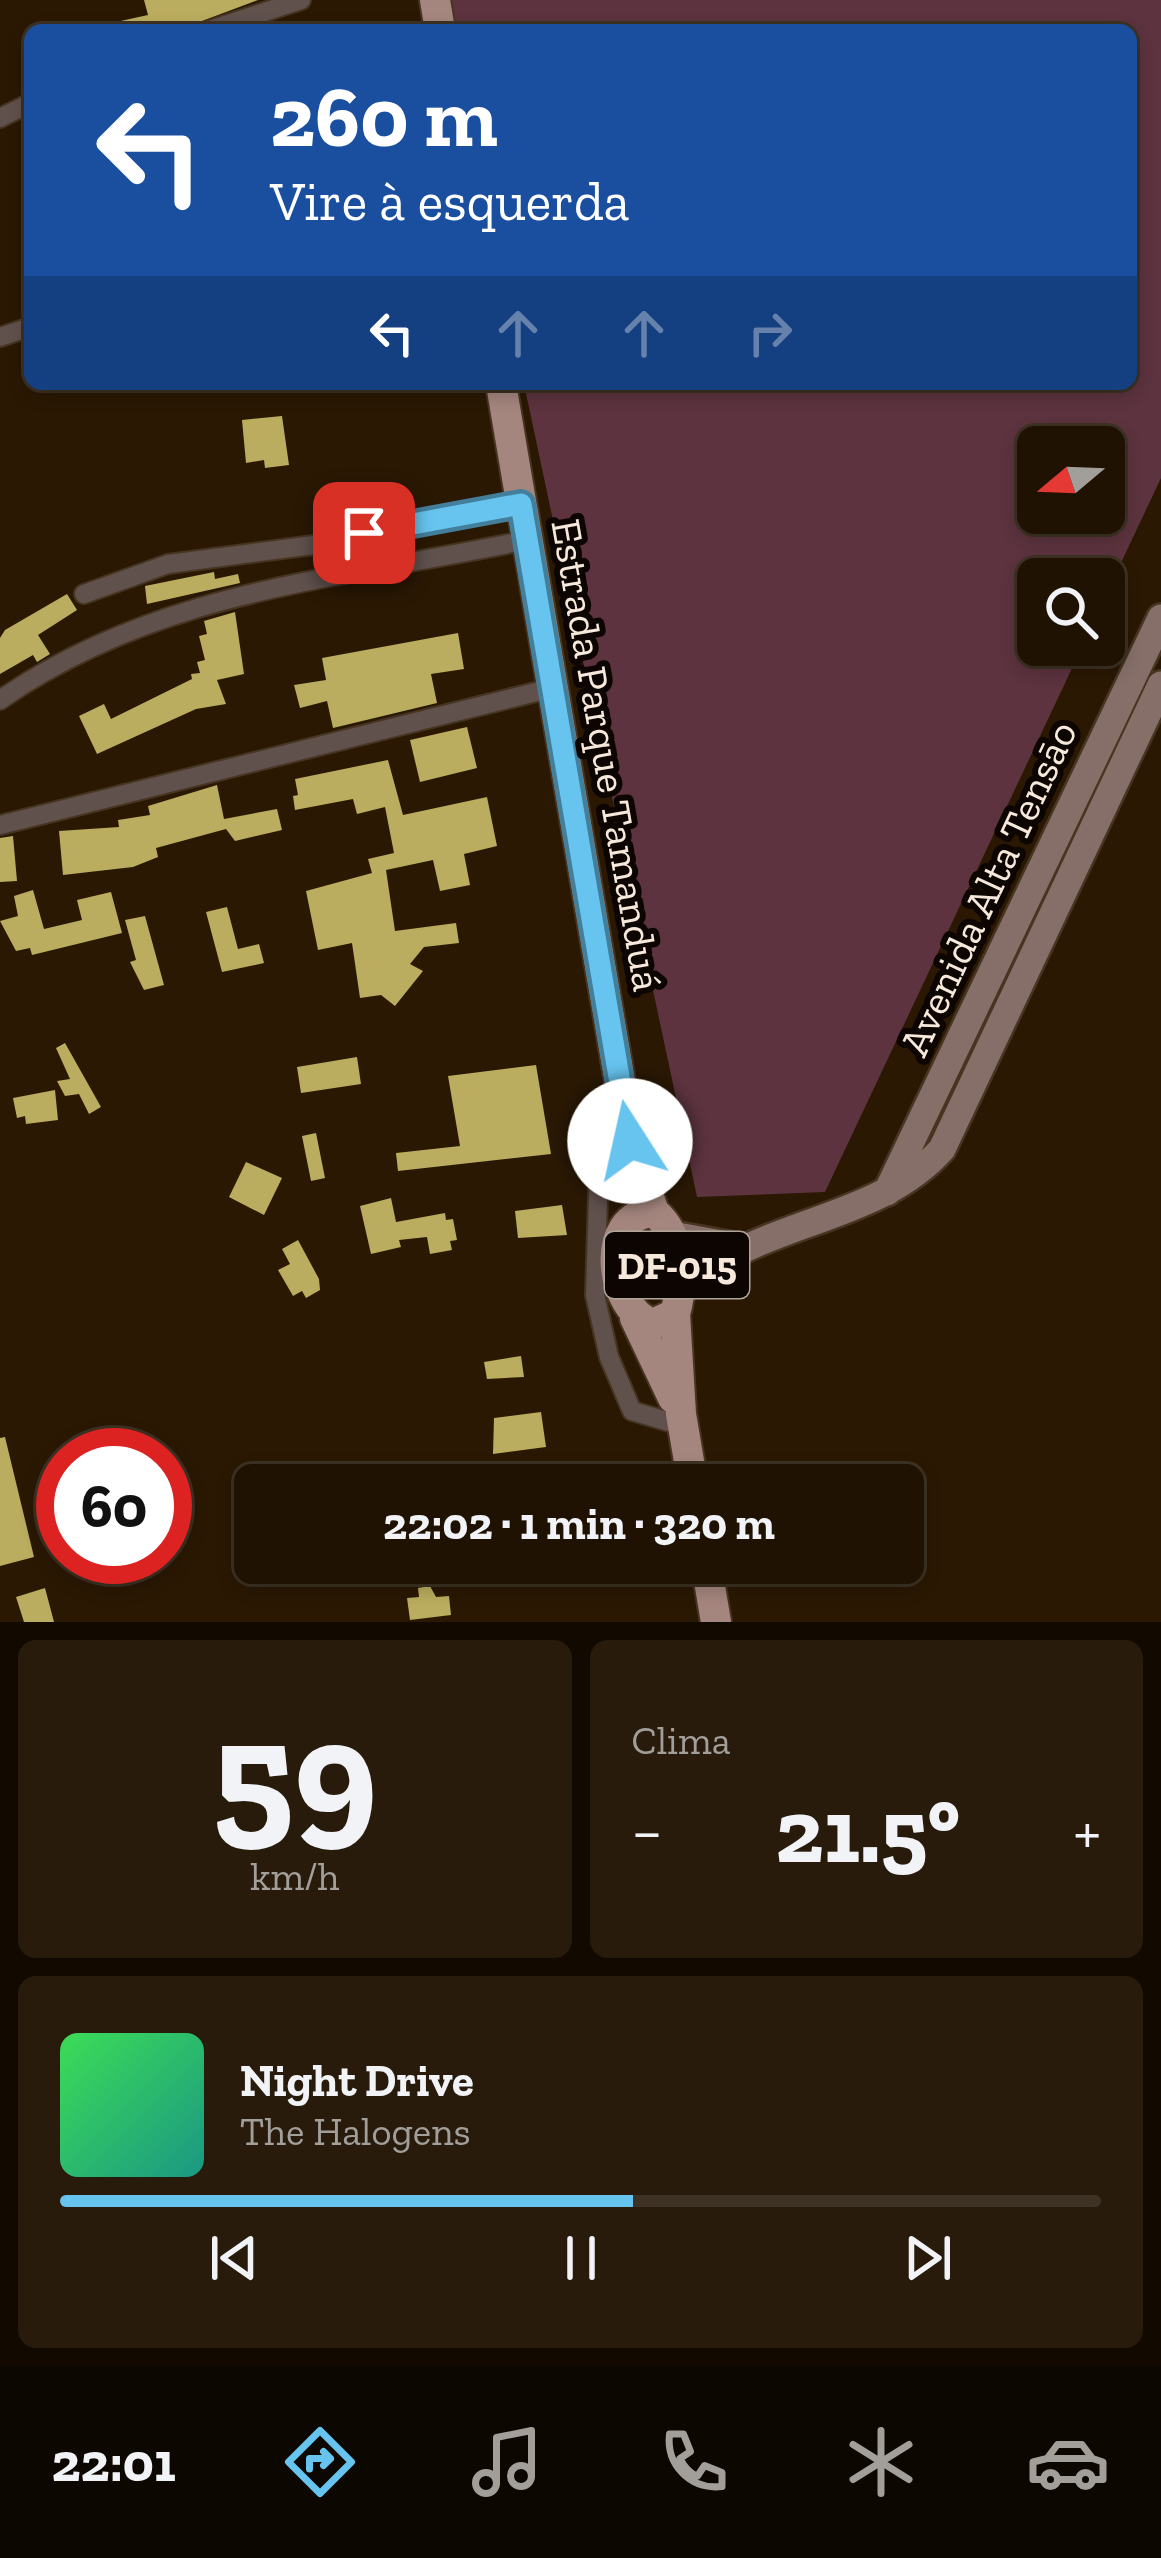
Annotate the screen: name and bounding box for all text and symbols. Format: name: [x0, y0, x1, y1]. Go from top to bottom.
text: 260 m: [270, 67, 498, 168]
icon: left: [72, 72, 228, 228]
text: Vire à esquerda: [270, 169, 630, 234]
icon: left: [359, 300, 425, 366]
icon: ahead: [485, 300, 551, 366]
icon: ahead: [611, 300, 677, 366]
icon: right: [737, 300, 803, 366]
north arrow: [1017, 426, 1125, 534]
map controls: [1017, 426, 1125, 666]
pin: [313, 482, 415, 584]
icon: arrive: [331, 500, 397, 566]
street label: Estrada Parque Tamanduá: [540, 515, 674, 995]
button: search: [1017, 558, 1125, 666]
street label: Avenida Alta Tensāo: [888, 712, 1088, 1064]
position arrow: [567, 1078, 693, 1204]
road number: DF-015: [605, 1232, 749, 1298]
speed limit sign: 60: [36, 1428, 192, 1584]
text: 22:02 · 1 min · 320 m: [383, 1497, 775, 1551]
text: 59: [212, 1681, 377, 1868]
text: Clima: [632, 1717, 730, 1764]
text: 21.5°: [775, 1777, 960, 1885]
text: −: [632, 1792, 662, 1871]
text: +: [1073, 1792, 1101, 1871]
text: km/h: [250, 1853, 339, 1900]
text: Night Drive: [240, 2054, 474, 2108]
text: The Halogens: [240, 2108, 471, 2155]
icon: previous: [201, 2225, 267, 2291]
icon: pause: [548, 2225, 614, 2291]
icon: next: [895, 2225, 961, 2291]
icon: directions: [278, 2420, 362, 2504]
icon: music: [465, 2420, 549, 2504]
icon: phone: [652, 2420, 736, 2504]
icon: climate: [839, 2420, 923, 2504]
icon: car: [1026, 2420, 1110, 2504]
text: 22:01: [51, 2430, 176, 2495]

